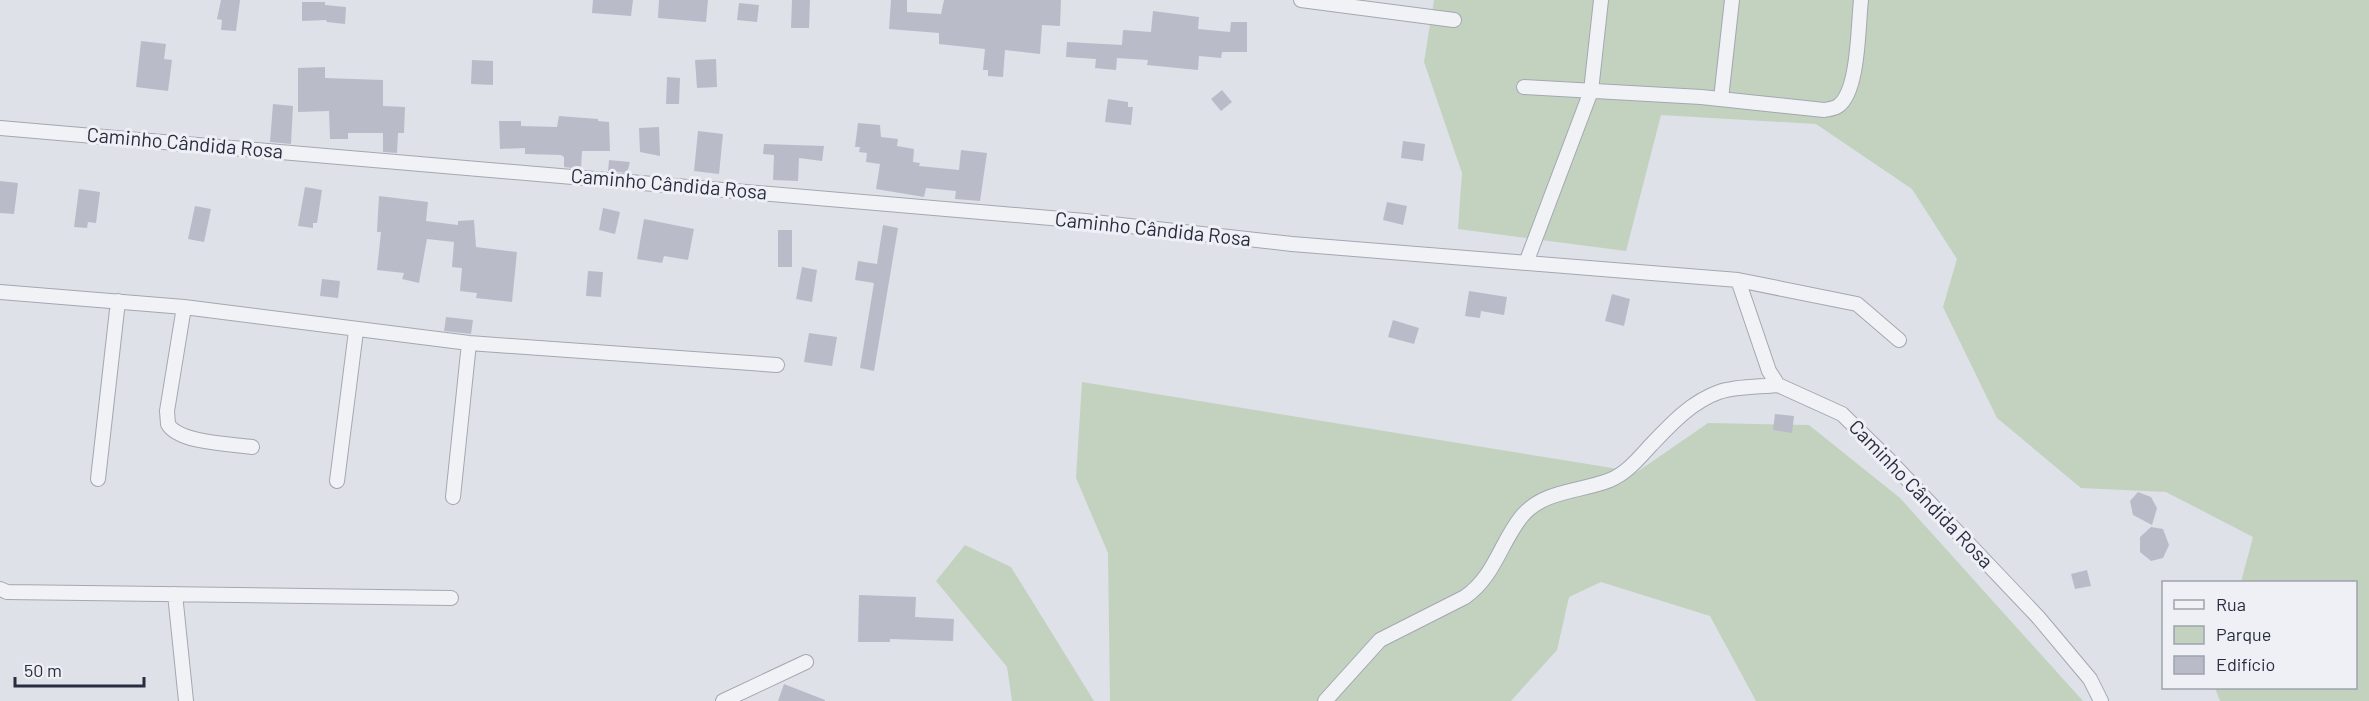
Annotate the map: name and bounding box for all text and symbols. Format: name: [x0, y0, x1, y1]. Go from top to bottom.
street label: Caminho Cândida Rosa: [86, 121, 284, 163]
street label: Caminho Cândida Rosa: [570, 162, 768, 204]
street label: Caminho Cândida Rosa: [1054, 206, 1252, 250]
street label: Caminho Cândida Rosa: [1845, 414, 1999, 573]
legend: [2162, 581, 2357, 689]
text: Rua: [2216, 593, 2246, 615]
text: Parque: [2216, 623, 2271, 645]
scale bar: [15, 650, 144, 688]
text: Edifício: [2216, 653, 2275, 675]
text: 50 m: [24, 659, 62, 681]

